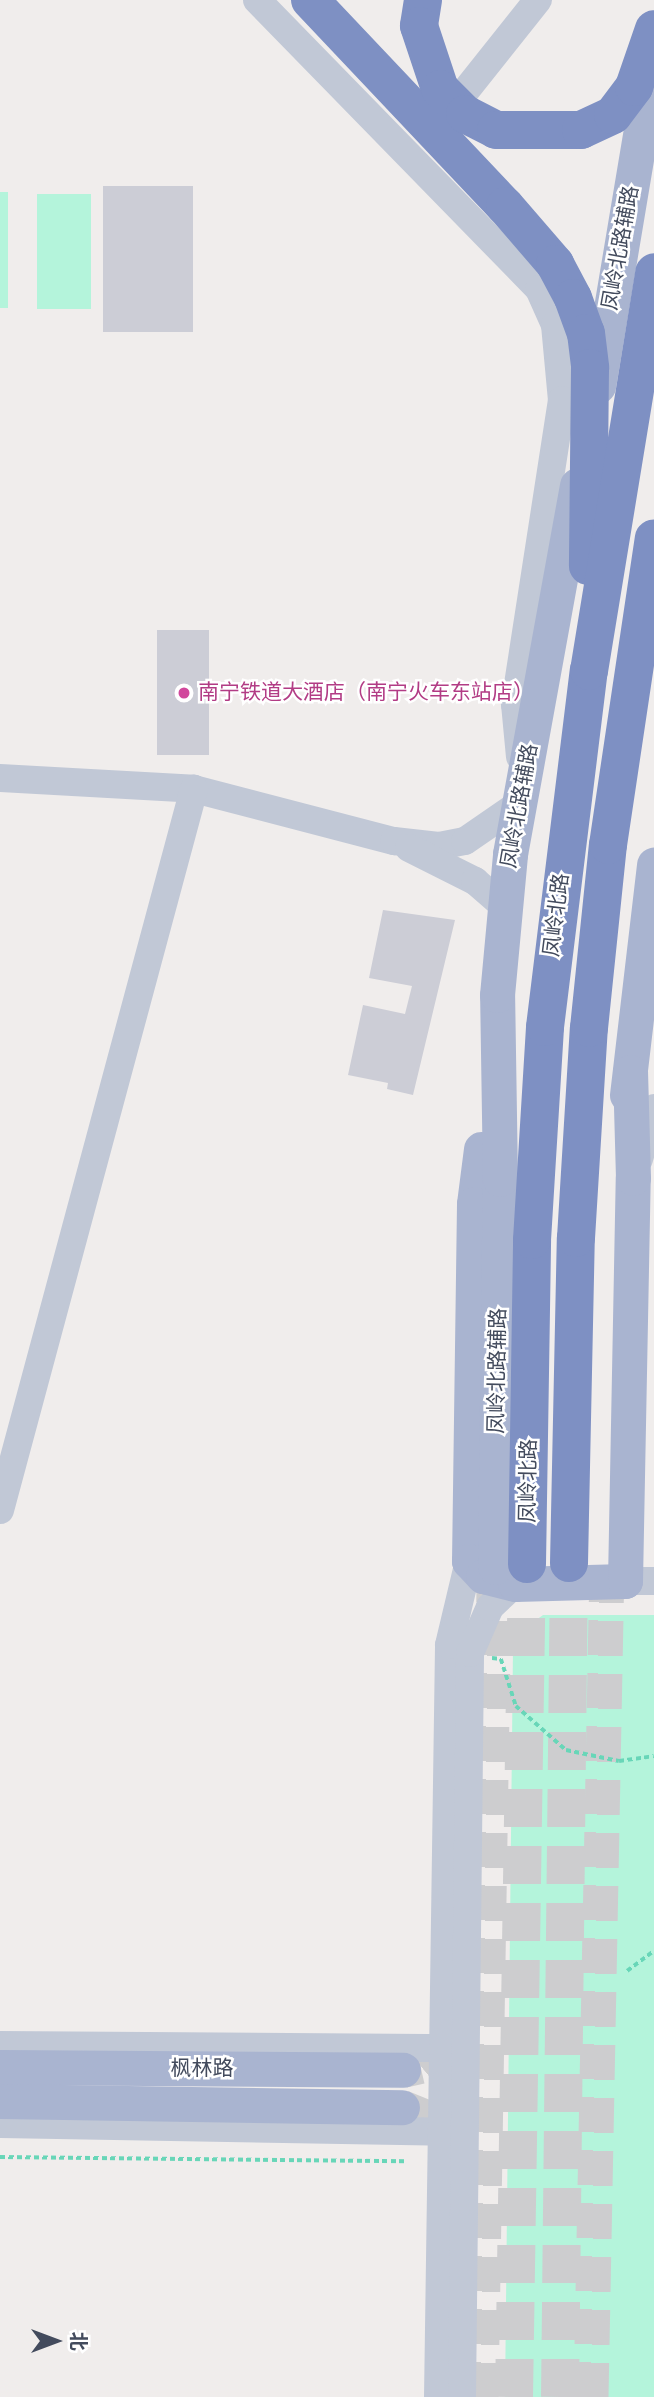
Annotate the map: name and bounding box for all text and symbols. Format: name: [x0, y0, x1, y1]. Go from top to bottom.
street label: 凤岭北路辅路: [598, 184, 644, 312]
place label: 南宁铁道大酒店（南宁火车东站店）: [198, 680, 534, 706]
marker: 南宁铁道大酒店（南宁火车东站店）: [176, 685, 192, 701]
street label: 凤岭北路辅路: [497, 742, 543, 870]
street label: 凤岭北路: [539, 872, 575, 958]
street label: 凤岭北路辅路: [484, 1308, 512, 1434]
street label: 凤岭北路: [516, 1439, 542, 1523]
street label: 枫林路: [171, 2056, 233, 2082]
north arrow: [21, 2306, 91, 2376]
text: 北: [66, 2331, 89, 2351]

